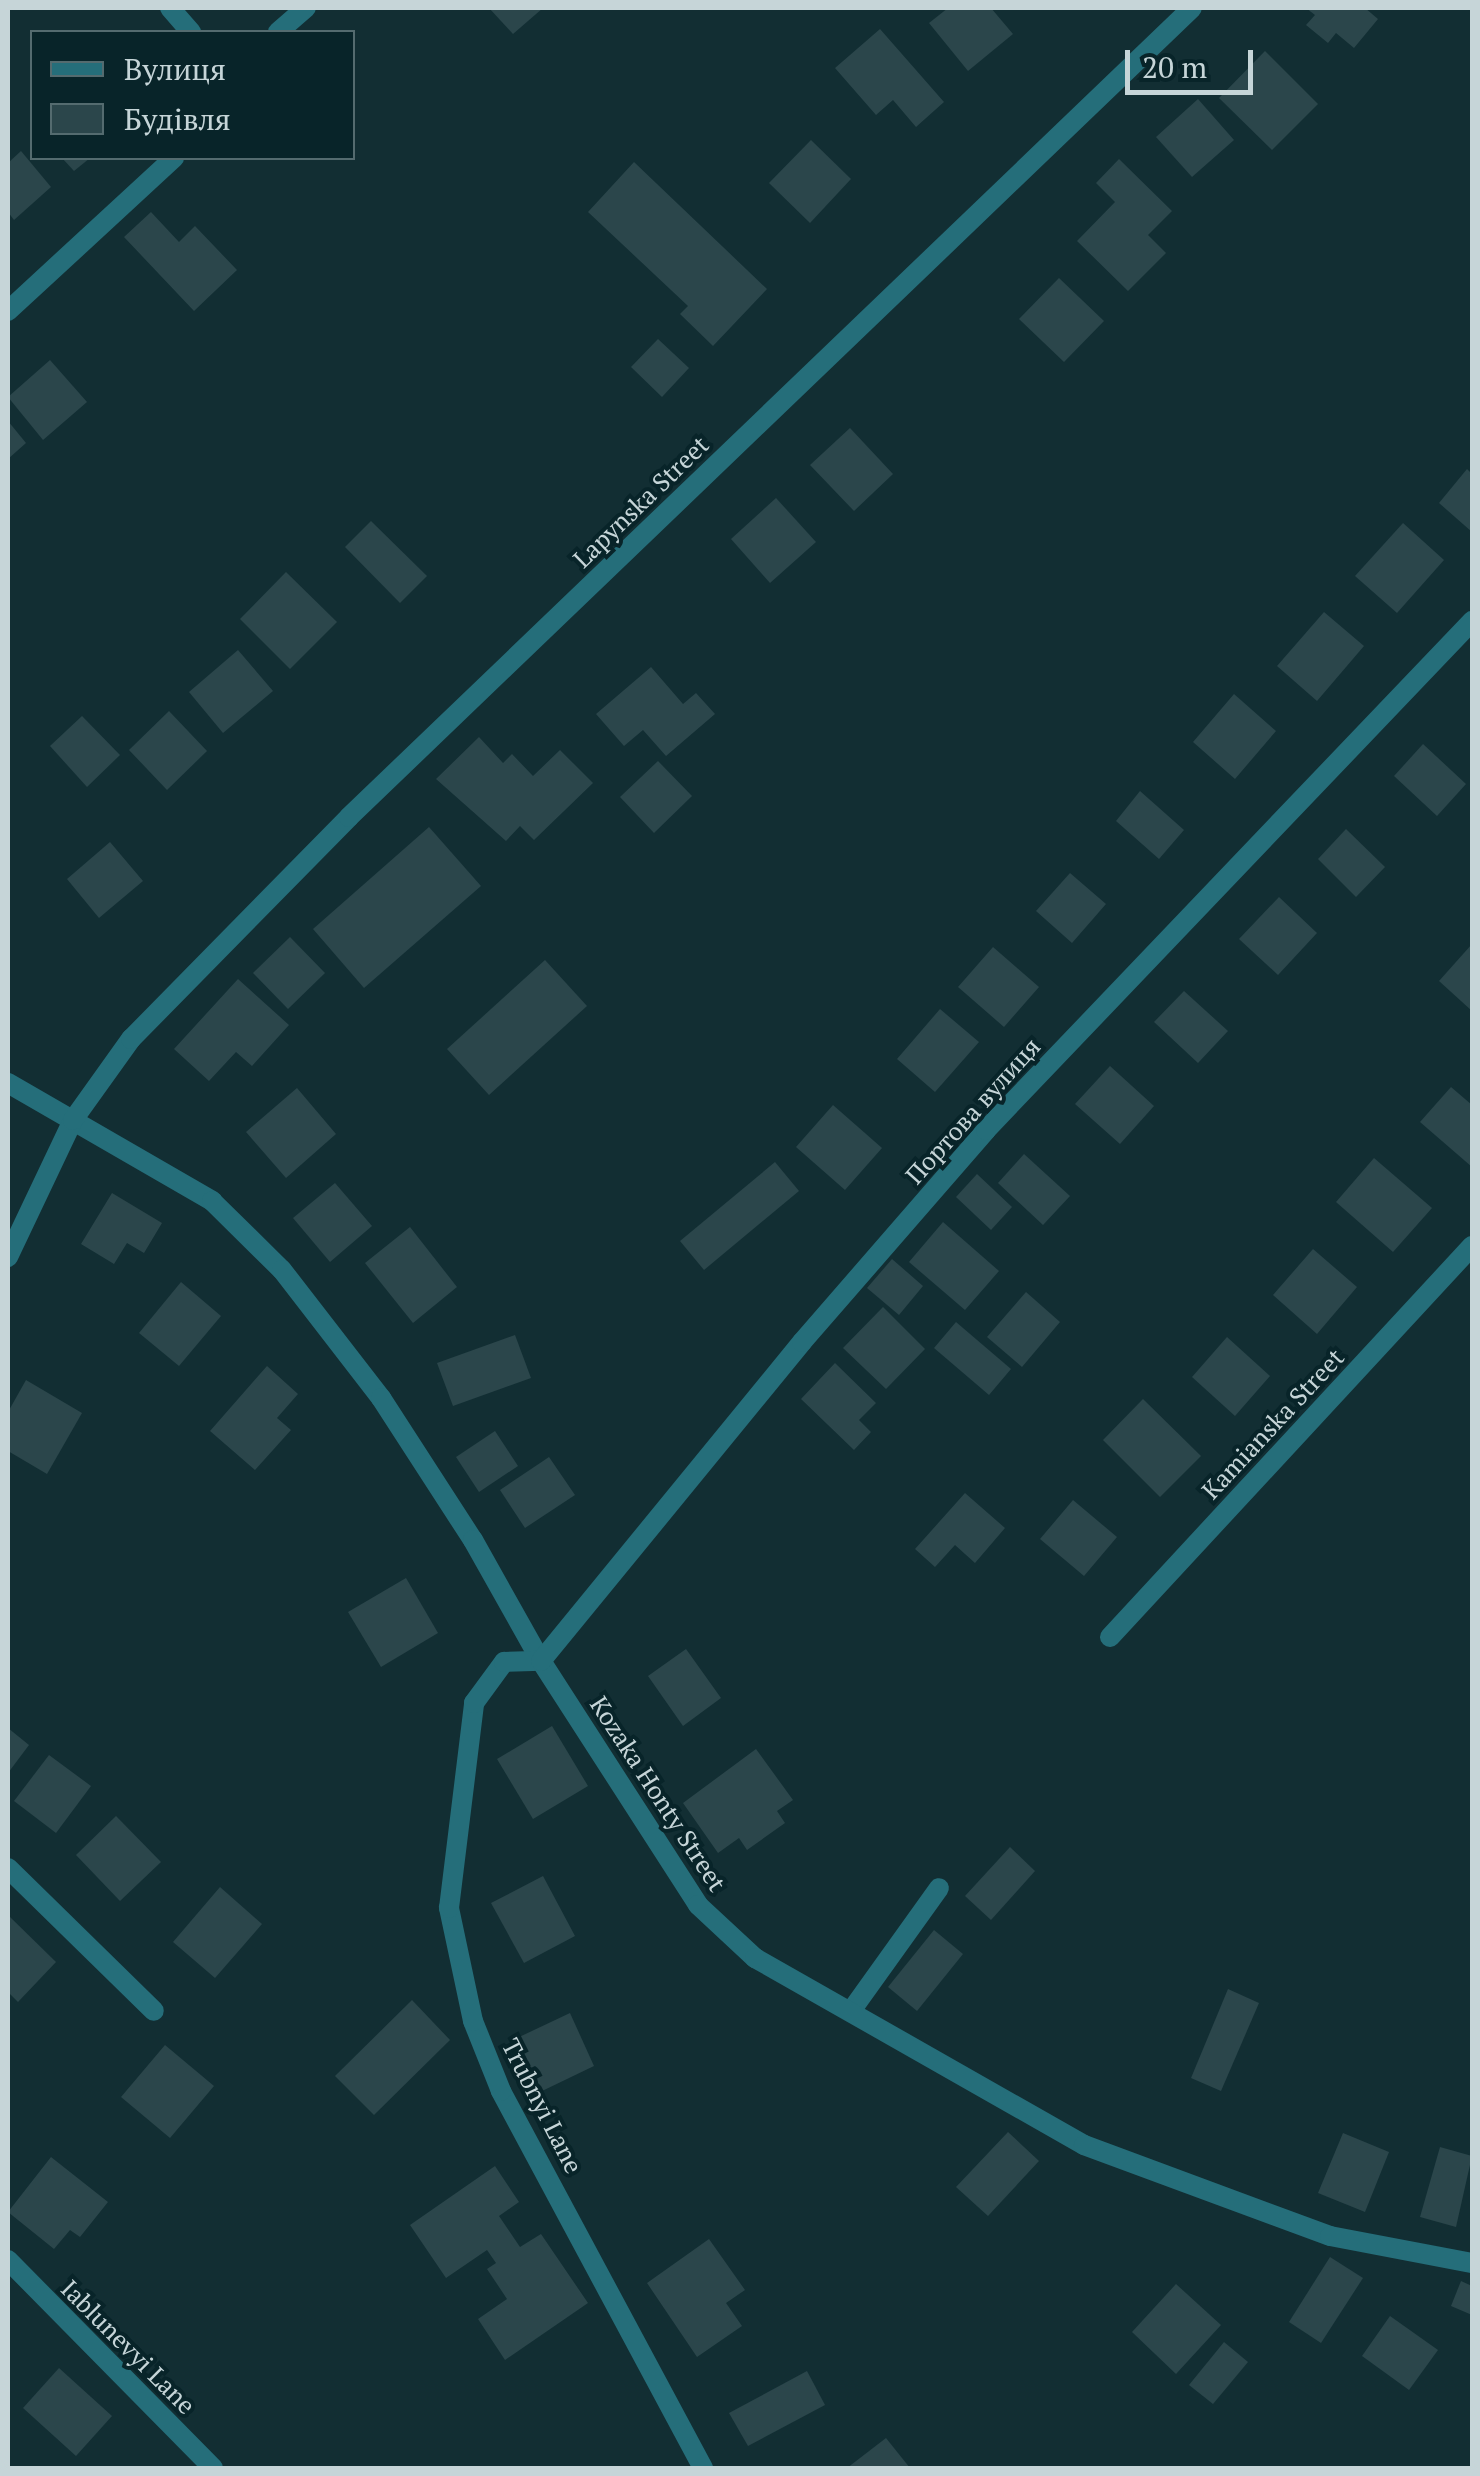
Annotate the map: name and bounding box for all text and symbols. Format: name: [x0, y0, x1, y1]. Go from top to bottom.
legend: [30, 30, 355, 160]
scale bar: [1130, 30, 1258, 92]
text: 20 m: [1142, 47, 1207, 87]
text: Вулиця: [124, 49, 226, 89]
text: Будівля: [124, 99, 231, 139]
street label: Lapynska Street: [567, 430, 715, 574]
street label: Портова вулиця: [900, 1032, 1046, 1190]
street label: Kamianska Street: [1196, 1343, 1350, 1505]
street label: Kozaka Honty Street: [584, 1691, 732, 1897]
street label: Trubnyi Lane: [495, 2034, 589, 2178]
street label: Iablunevyi Lane: [55, 2274, 201, 2420]

